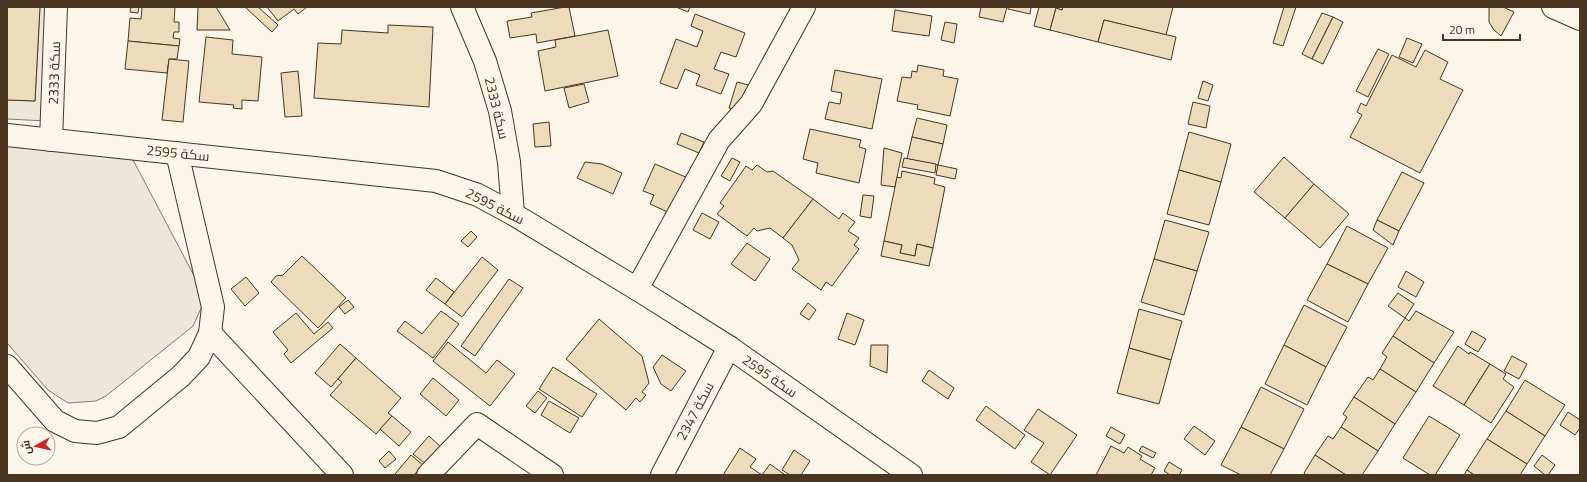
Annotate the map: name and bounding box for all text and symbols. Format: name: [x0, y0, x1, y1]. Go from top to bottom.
scale bar: [1443, 16, 1520, 42]
text: 20 m: [1449, 18, 1475, 41]
street label: سكة 2333: [40, 41, 68, 105]
street label: سكة 2333: [477, 74, 517, 142]
street label: سكة 2595: [145, 137, 211, 169]
street label: سكة 2595: [461, 180, 529, 232]
street label: سكة 2595: [737, 347, 803, 405]
street label: سكة 2347: [669, 377, 721, 445]
north arrow: [16, 426, 56, 466]
text: ش: [15, 439, 37, 456]

